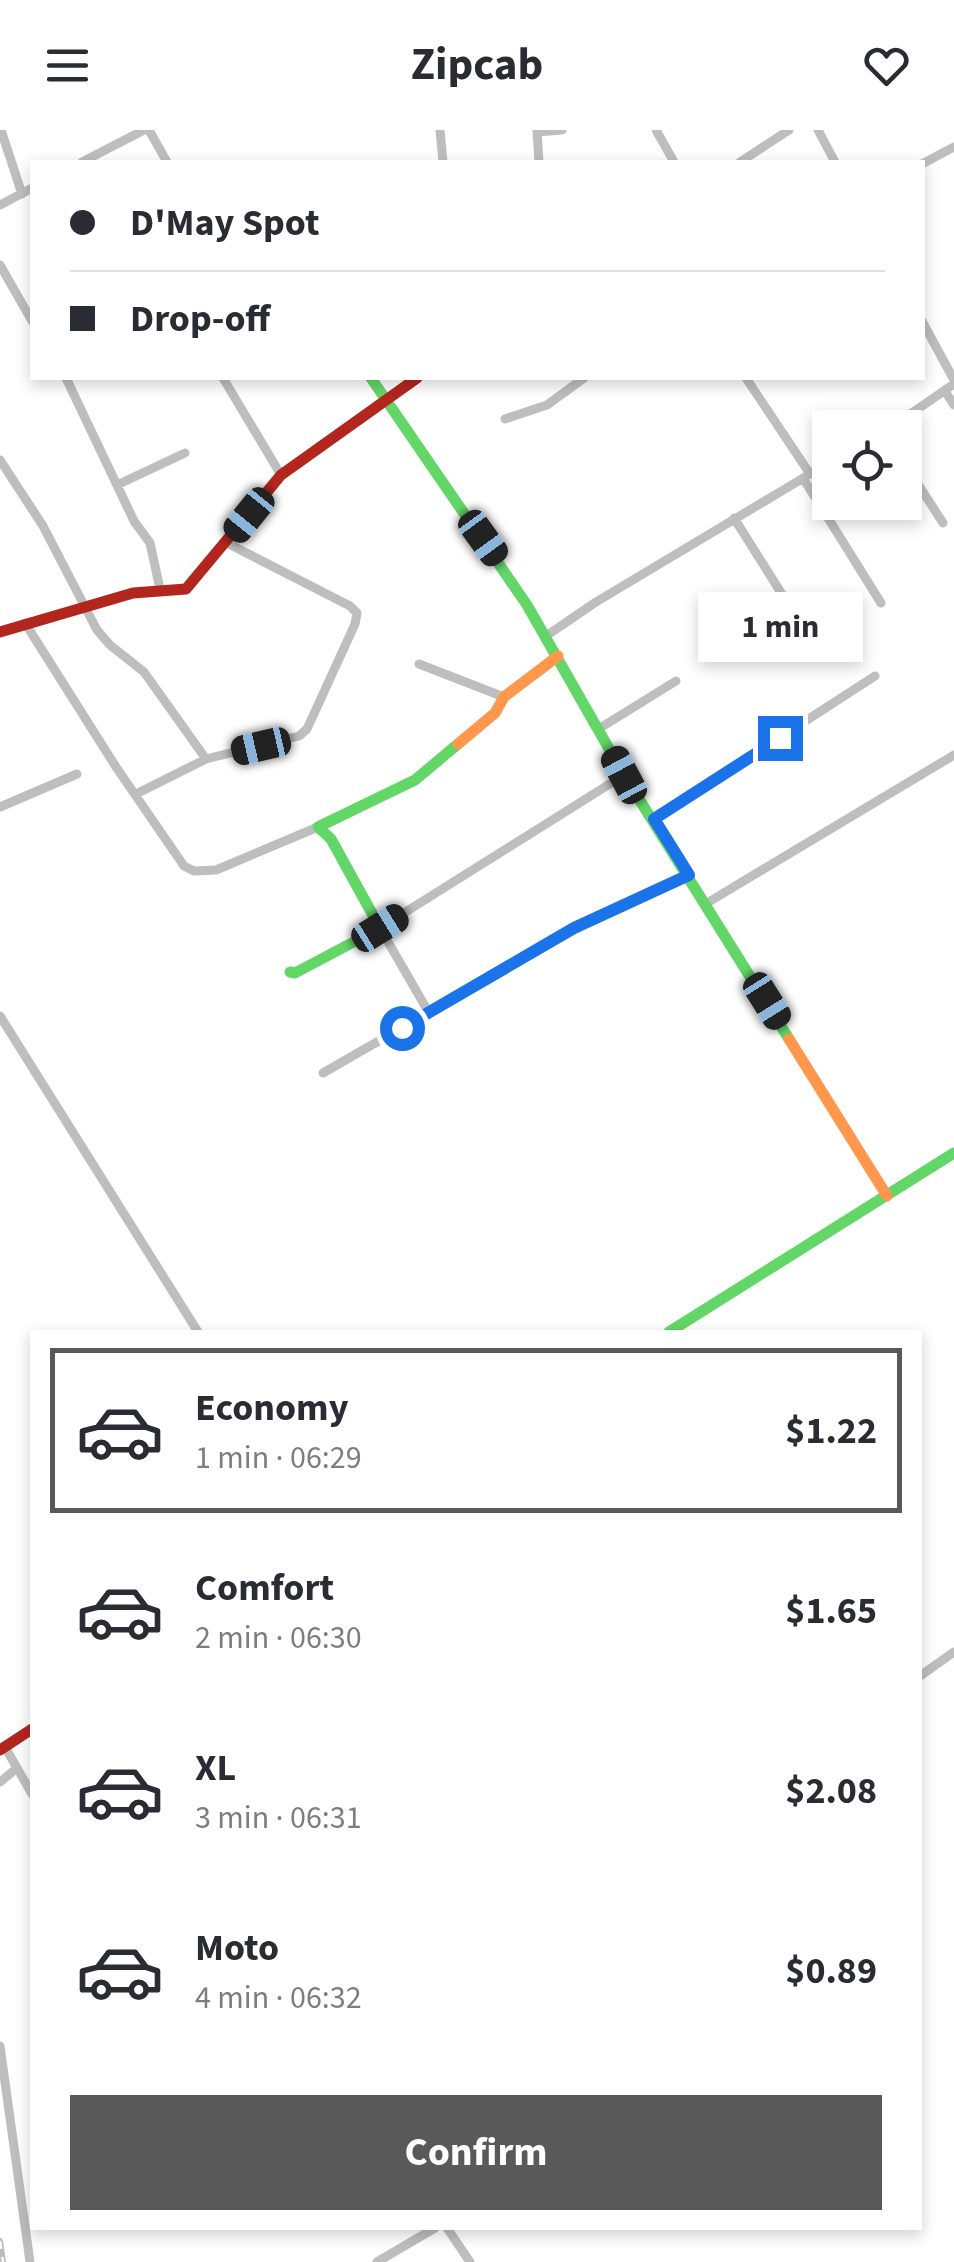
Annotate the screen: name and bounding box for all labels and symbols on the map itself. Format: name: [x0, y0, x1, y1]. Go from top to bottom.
car: [218, 482, 280, 548]
car: [453, 505, 513, 571]
callout: 1 min: [698, 593, 862, 663]
route end: [758, 716, 803, 761]
car: [228, 725, 294, 767]
car: [597, 741, 651, 809]
car: [347, 899, 413, 957]
car: [738, 968, 796, 1034]
route start: [380, 1006, 425, 1051]

